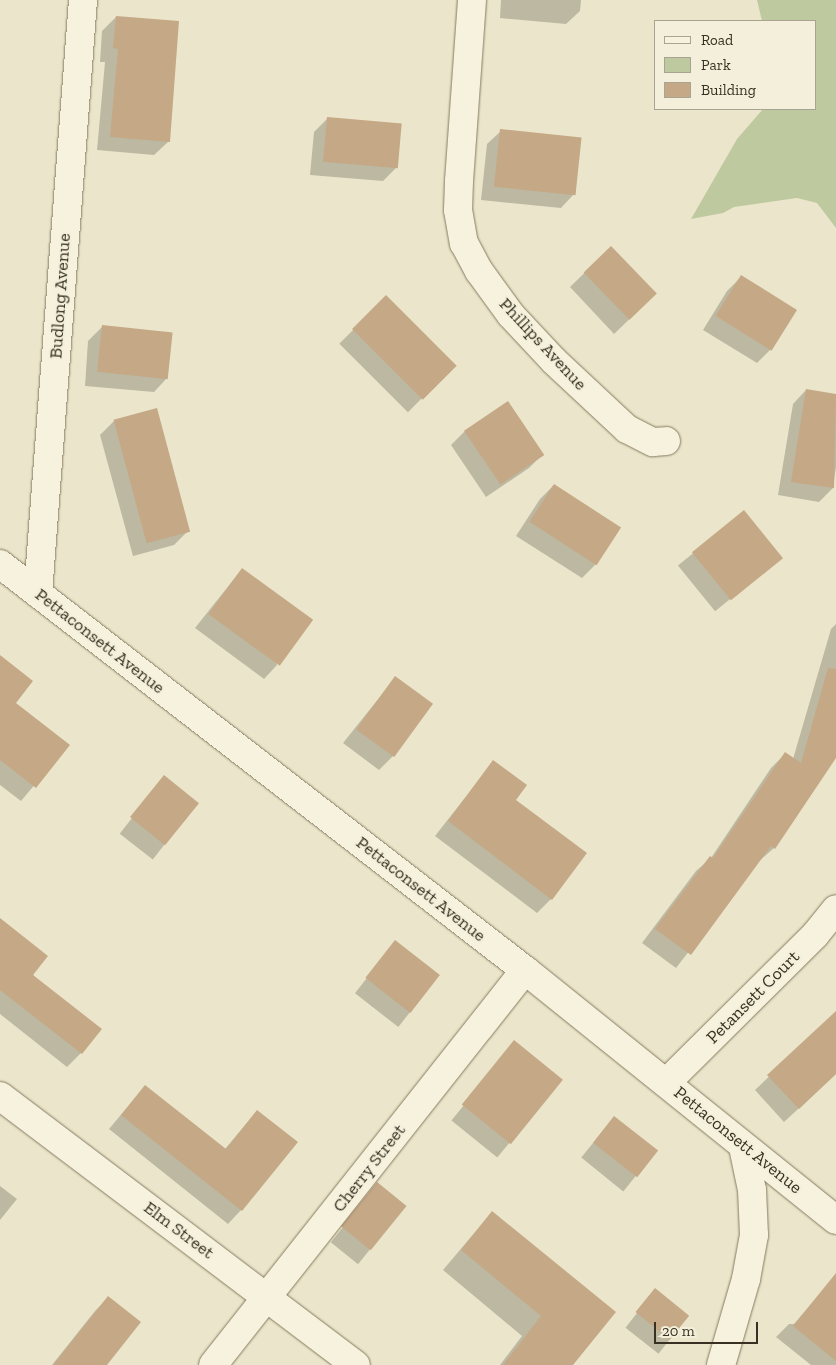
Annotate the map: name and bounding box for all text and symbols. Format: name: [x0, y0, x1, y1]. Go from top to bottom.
legend: [654, 20, 816, 110]
text: Road: [701, 31, 733, 49]
text: Park: [701, 56, 731, 74]
text: Building: [701, 81, 756, 99]
street label: Budlong Avenue: [45, 232, 75, 360]
street label: Phillips Avenue: [495, 293, 591, 395]
street label: Pettaconsett Avenue: [31, 584, 169, 698]
street label: Pettaconsett Avenue: [352, 832, 490, 946]
street label: Petansett Court: [702, 946, 804, 1048]
street label: Pettaconsett Avenue: [669, 1082, 807, 1198]
street label: Cherry Street: [328, 1120, 410, 1216]
street label: Elm Street: [140, 1197, 218, 1263]
scale bar: [656, 1312, 760, 1344]
text: 20 m: [662, 1322, 695, 1340]

